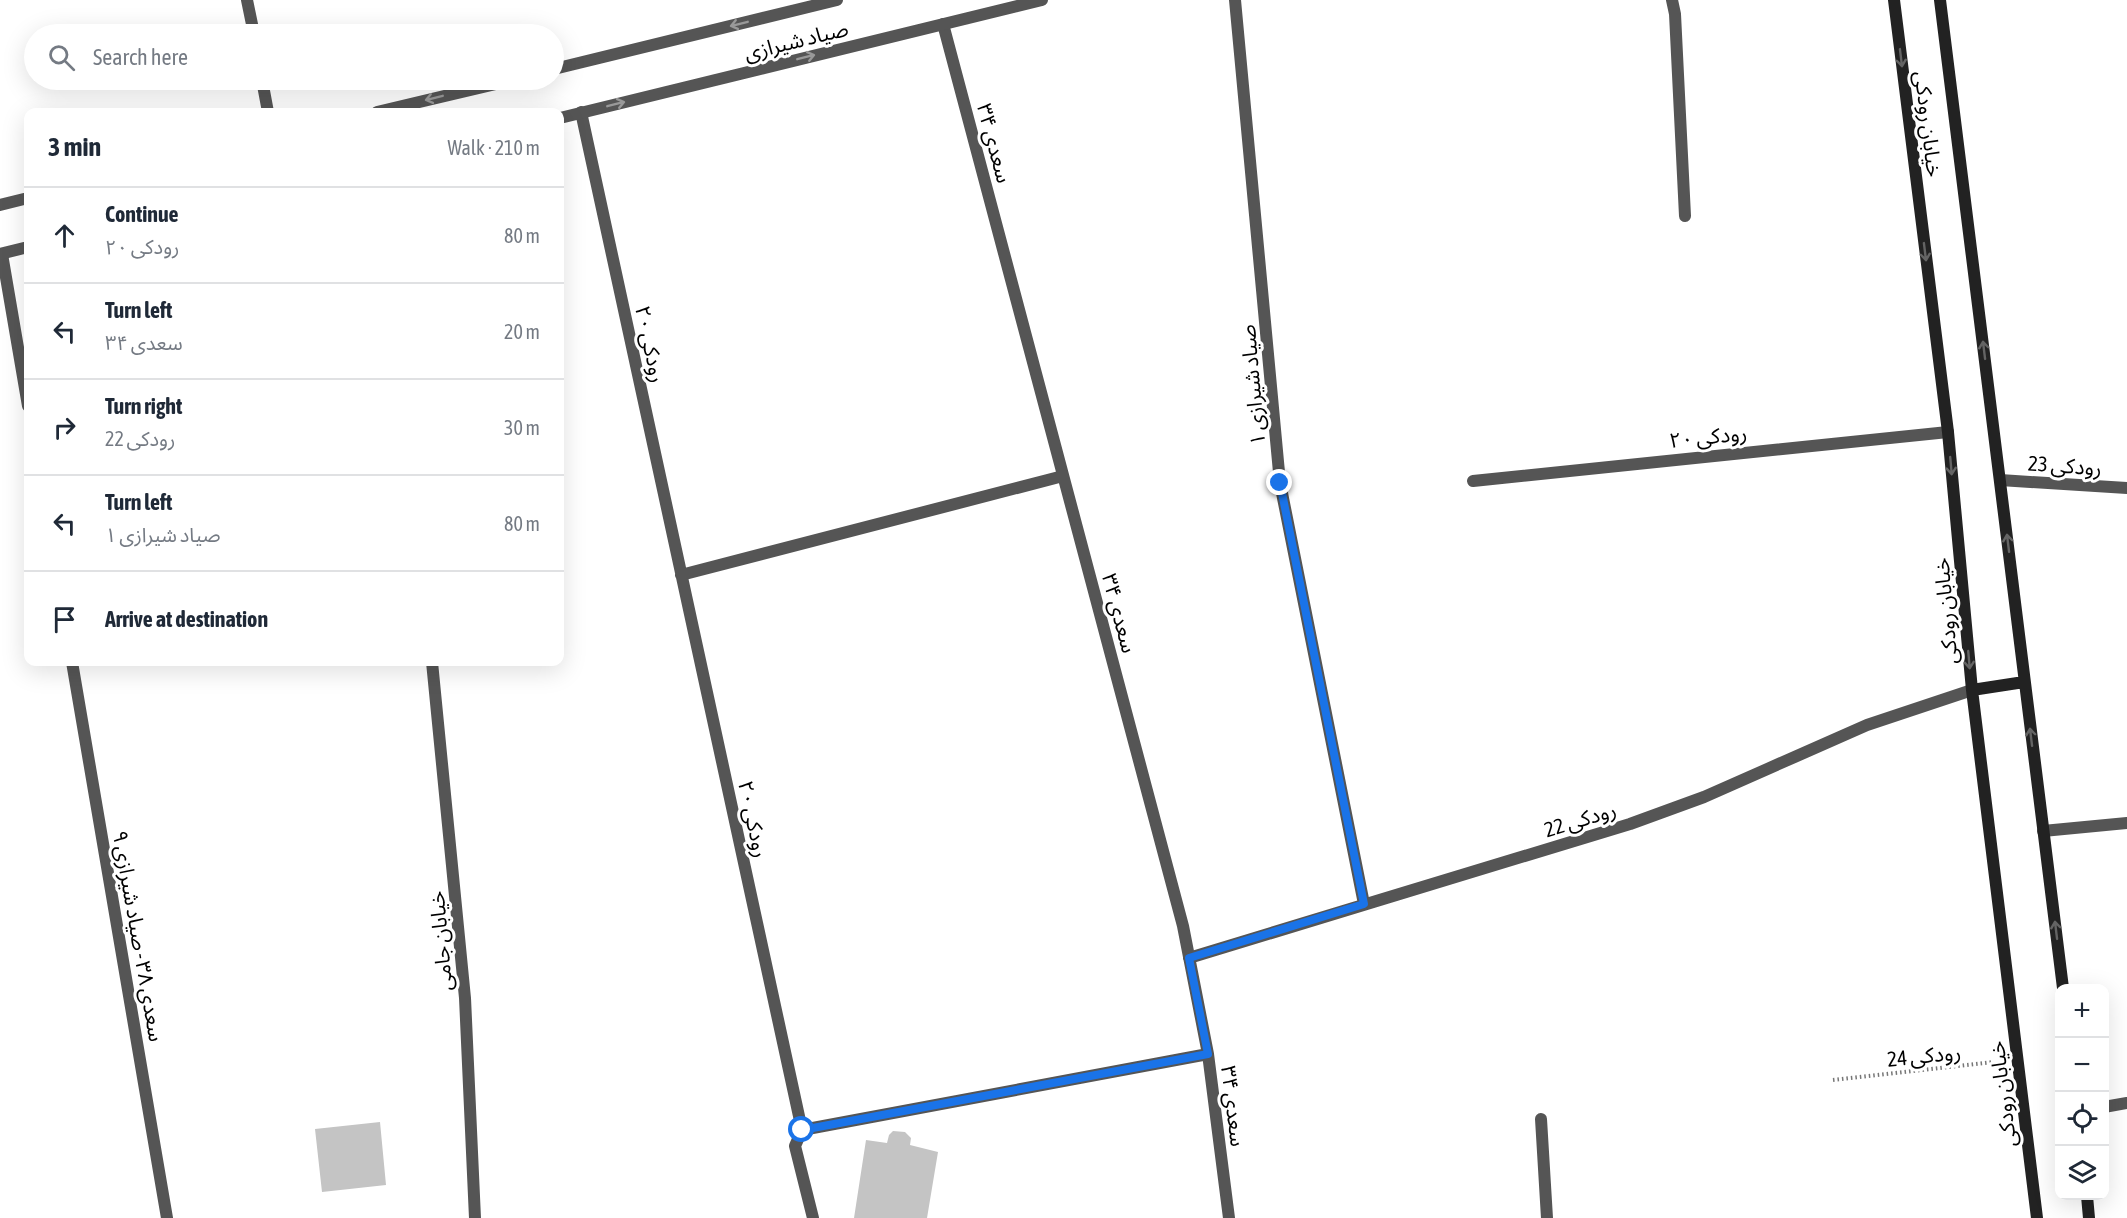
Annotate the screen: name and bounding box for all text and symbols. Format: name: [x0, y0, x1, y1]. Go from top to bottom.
street label: صیاد شیرازی: [741, 15, 851, 66]
one-way arrow: [730, 18, 749, 30]
search box: [24, 24, 564, 90]
icon: search: [45, 41, 78, 74]
text: Search here: [93, 44, 188, 70]
one-way arrow: [1896, 48, 1907, 67]
one-way arrow: [796, 51, 815, 63]
street label: خیابان رودکی: [1910, 70, 1947, 178]
one-way arrow: [425, 93, 444, 105]
one-way arrow: [607, 97, 626, 109]
street label: سعدی ۳۴: [972, 101, 1017, 186]
text: 3 min: [48, 132, 101, 162]
text: Walk · 210 m: [448, 136, 540, 159]
text: Continue: [105, 201, 179, 227]
icon: ahead: [48, 219, 81, 252]
text: 80 m: [504, 224, 540, 247]
text: رودکی ۲۰: [105, 235, 179, 258]
one-way arrow: [1920, 241, 1931, 261]
text: Turn left: [105, 297, 172, 323]
street label: رودکی ۲۰: [630, 303, 671, 385]
icon: left: [48, 315, 81, 348]
text: 20 m: [504, 320, 540, 343]
street label: صیاد شیرازی ۱: [1235, 323, 1270, 447]
text: سعدی ۳۴: [105, 331, 183, 354]
one-way arrow: [1978, 340, 1989, 360]
text: Turn right: [105, 393, 182, 419]
icon: right: [48, 411, 81, 444]
text: 30 m: [504, 416, 540, 439]
street label: رودکی ۲۰: [1668, 420, 1748, 453]
text: رودکی 22: [105, 427, 175, 450]
street label: رودکی 23: [2027, 450, 2103, 481]
one-way arrow: [1946, 456, 1957, 475]
route end: [1266, 469, 1292, 495]
text: Turn left: [105, 489, 172, 515]
icon: left: [48, 507, 81, 540]
text: 80 m: [504, 512, 540, 535]
text: صیاد شیرازی ۱: [105, 523, 221, 546]
one-way arrow: [2002, 534, 2013, 554]
street label: خیابان رودکی: [1928, 557, 1963, 665]
street label: سعدی ۳۴: [1097, 571, 1142, 656]
icon: arrive: [48, 603, 81, 636]
text: Arrive at destination: [105, 606, 268, 632]
one-way arrow: [1964, 650, 1975, 670]
one-way arrow: [2026, 728, 2037, 747]
street label: رودکی ۲۰: [733, 778, 774, 860]
street label: رودکی 22: [1541, 797, 1619, 842]
street label: سعدی ۳۸ - صیاد شیرازی ۹: [108, 829, 169, 1044]
street label: خیابان جامی: [424, 890, 457, 992]
one-way arrow: [2050, 921, 2061, 941]
map controls: [2055, 984, 2109, 1200]
button: +: [2055, 984, 2109, 1038]
button: −: [2055, 1038, 2109, 1092]
street label: رودکی 24: [1886, 1039, 1962, 1072]
street label: خیابان رودکی: [1984, 1040, 2021, 1148]
street label: سعدی ۳۴: [1216, 1064, 1251, 1148]
button: locate: [2055, 1092, 2109, 1146]
route start: [788, 1116, 814, 1142]
button: layers: [2055, 1146, 2109, 1200]

